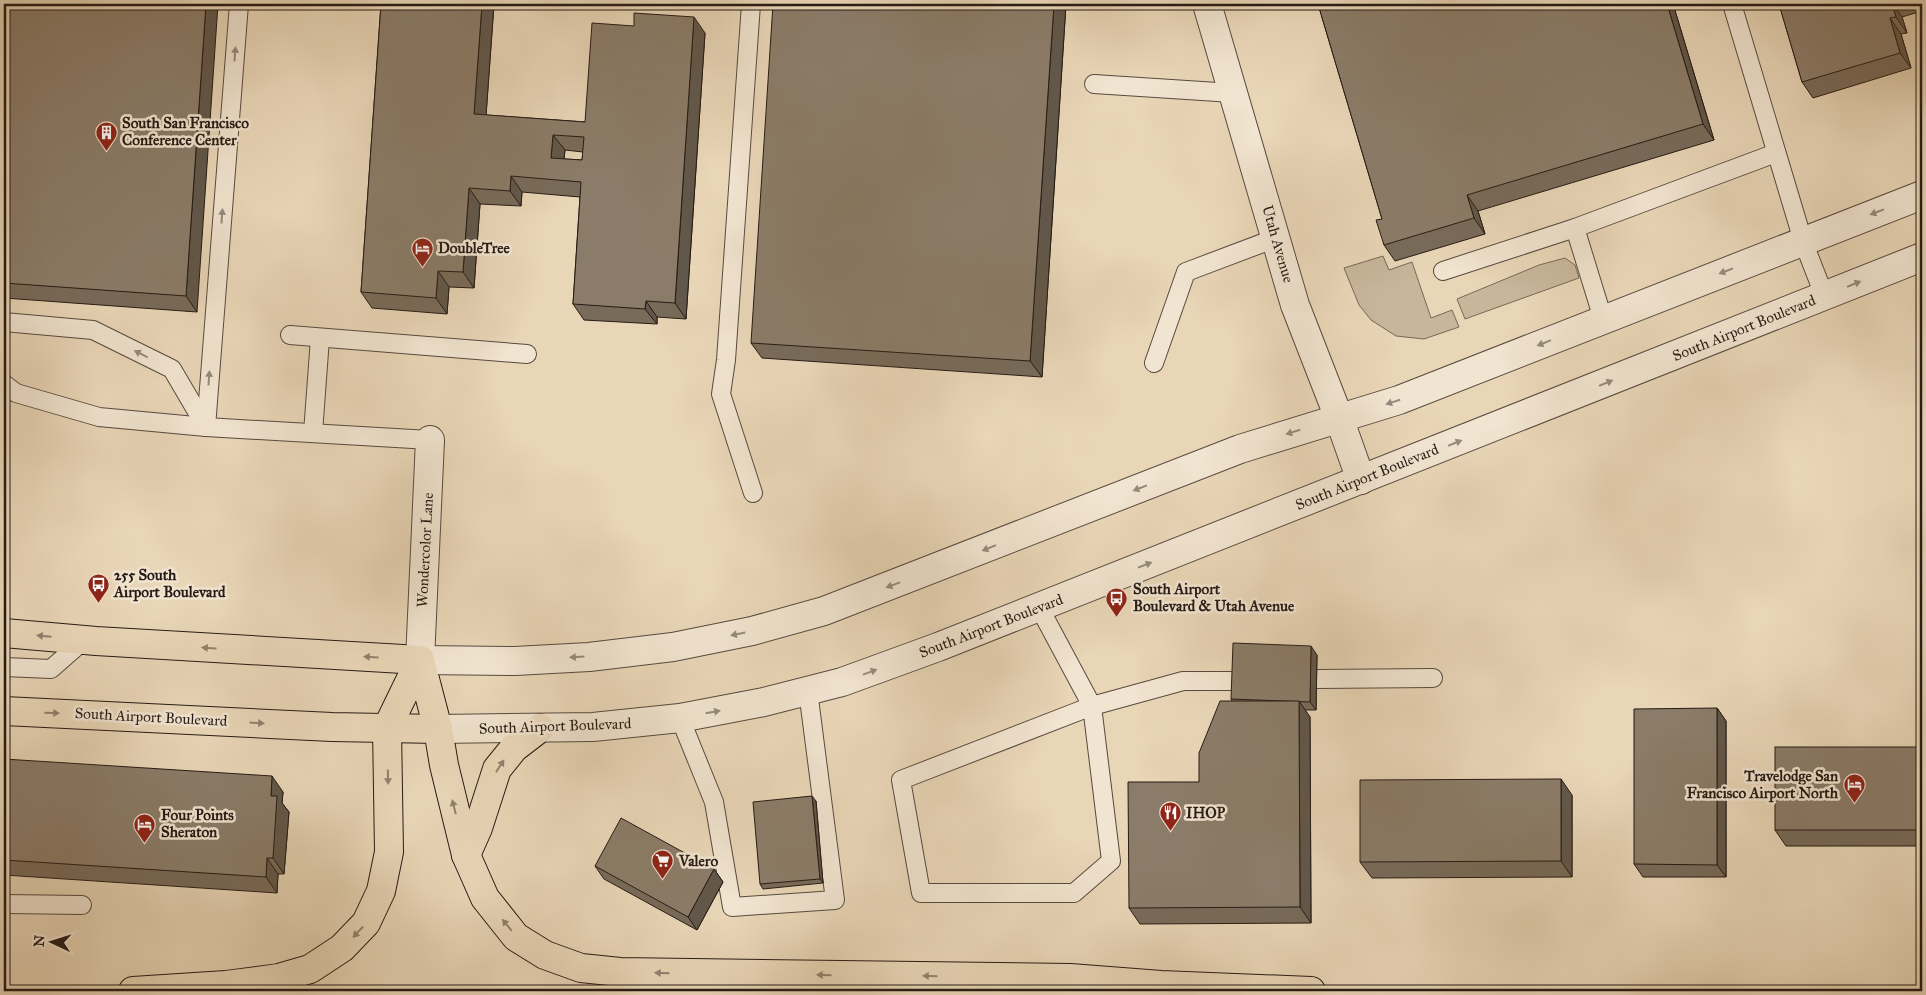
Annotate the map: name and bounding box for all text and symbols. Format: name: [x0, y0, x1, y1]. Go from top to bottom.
one-way arrow: [231, 46, 239, 62]
place label: South San Francisco Conference Center: [122, 114, 249, 149]
building icon: South San Francisco Conference Center: [94, 120, 118, 151]
street label: Utah Avenue: [1258, 203, 1298, 285]
one-way arrow: [218, 208, 226, 224]
one-way arrow: [1869, 208, 1884, 216]
hotel icon: DoubleTree: [410, 236, 434, 267]
place label: DoubleTree: [438, 239, 511, 257]
one-way arrow: [1718, 268, 1733, 276]
one-way arrow: [1847, 279, 1861, 287]
street label: South Airport Boulevard: [1670, 291, 1819, 365]
one-way arrow: [1537, 339, 1551, 347]
one-way arrow: [134, 350, 148, 358]
one-way arrow: [206, 370, 214, 386]
one-way arrow: [1599, 379, 1614, 387]
one-way arrow: [1385, 398, 1400, 406]
one-way arrow: [1285, 429, 1300, 437]
one-way arrow: [1448, 439, 1463, 447]
street label: South Airport Boulevard: [1293, 440, 1442, 514]
one-way arrow: [1133, 485, 1147, 493]
street label: Wondercolor Lane: [413, 492, 437, 608]
one-way arrow: [981, 544, 996, 552]
one-way arrow: [1138, 561, 1153, 569]
place label: 255 South Airport Boulevard: [113, 566, 226, 602]
bus stop icon: 255 South Airport Boulevard: [86, 572, 110, 603]
place label: South Airport Boulevard & Utah Avenue: [1133, 580, 1295, 615]
one-way arrow: [886, 582, 900, 590]
bus stop icon: South Airport Boulevard & Utah Avenue: [1105, 586, 1129, 617]
street label: South Airport Boulevard: [917, 590, 1066, 662]
one-way arrow: [730, 630, 746, 638]
one-way arrow: [35, 632, 51, 640]
one-way arrow: [200, 643, 216, 651]
one-way arrow: [363, 653, 379, 661]
one-way arrow: [569, 654, 585, 662]
one-way arrow: [863, 668, 878, 676]
street label: South Airport Boulevard: [74, 704, 228, 730]
one-way arrow: [705, 707, 721, 715]
one-way arrow: [45, 709, 61, 717]
street label: South Airport Boulevard: [478, 714, 632, 738]
one-way arrow: [249, 719, 265, 727]
one-way arrow: [496, 760, 505, 773]
place label: Travelodge San Francisco Airport North: [1687, 767, 1839, 803]
one-way arrow: [384, 769, 392, 785]
hotel icon: Travelodge San Francisco Airport North: [1842, 773, 1866, 804]
one-way arrow: [450, 800, 458, 815]
restaurant icon: IHOP: [1158, 801, 1182, 832]
place label: IHOP: [1186, 804, 1226, 822]
place label: Four Points Sheraton: [161, 806, 234, 841]
hotel icon: Four Points Sheraton: [133, 812, 157, 843]
supermarket icon: Valero: [651, 849, 675, 880]
place label: Valero: [678, 852, 718, 870]
north arrow: [28, 918, 78, 968]
one-way arrow: [501, 919, 512, 932]
one-way arrow: [352, 925, 363, 938]
text: N: [31, 934, 48, 948]
one-way arrow: [654, 969, 670, 977]
one-way arrow: [816, 970, 832, 978]
one-way arrow: [922, 972, 938, 980]

